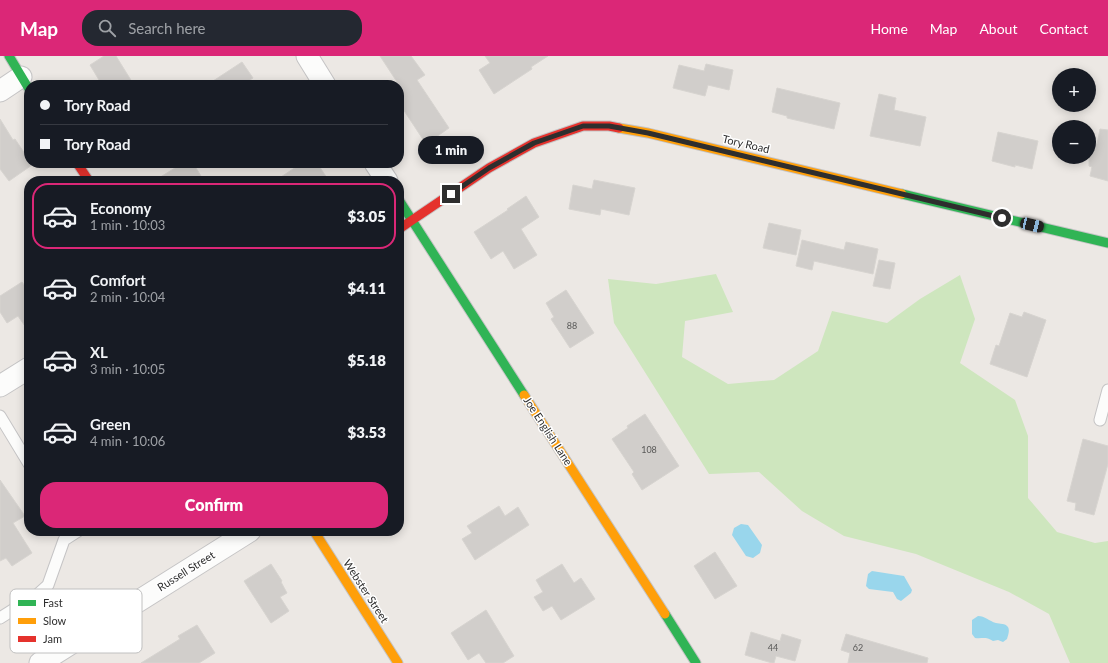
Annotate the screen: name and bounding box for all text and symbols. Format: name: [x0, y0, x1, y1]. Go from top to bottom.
search box: [82, 10, 362, 46]
text: Map: [20, 17, 58, 40]
icon: search: [96, 17, 118, 39]
text: Search here: [128, 19, 206, 37]
text: Home: [870, 20, 908, 37]
text: Map: [930, 20, 957, 37]
text: About: [979, 20, 1017, 37]
text: Contact: [1039, 20, 1088, 37]
map controls: [1052, 68, 1096, 164]
button: +: [1052, 68, 1096, 112]
text: Tory Road: [64, 96, 130, 114]
button: −: [1052, 120, 1096, 164]
street label: Tory Road: [721, 132, 771, 155]
text: Tory Road: [64, 135, 130, 153]
callout: 1 min: [418, 136, 484, 164]
text: 1 min: [435, 142, 467, 158]
route end: [442, 185, 460, 203]
icon: car: [42, 198, 78, 234]
text: Economy: [90, 199, 151, 217]
text: $3.05: [348, 207, 386, 225]
route start: [993, 209, 1011, 227]
car: [1019, 216, 1045, 234]
text: 1 min · 10:03: [90, 217, 165, 233]
icon: car: [42, 270, 78, 306]
text: Comfort: [90, 271, 146, 289]
text: $4.11: [348, 279, 386, 297]
text: 2 min · 10:04: [90, 289, 165, 305]
house number: 88: [567, 320, 577, 331]
icon: car: [42, 342, 78, 378]
text: XL: [90, 343, 108, 361]
text: $5.18: [348, 351, 386, 369]
text: 3 min · 10:05: [90, 361, 165, 377]
street label: Joe English Lane: [521, 394, 576, 468]
icon: car: [42, 414, 78, 450]
text: Green: [90, 415, 131, 433]
text: $3.53: [348, 423, 386, 441]
text: 4 min · 10:06: [90, 433, 165, 449]
house number: 108: [641, 444, 657, 455]
button: Confirm: [40, 482, 388, 528]
street label: Russell Street: [155, 548, 217, 593]
street label: Webster Street: [341, 557, 392, 625]
legend: [10, 589, 142, 653]
text: Fast: [43, 596, 63, 609]
text: Slow: [43, 614, 67, 627]
text: Jam: [43, 632, 62, 645]
house number: 44: [768, 642, 778, 653]
house number: 62: [853, 642, 863, 653]

